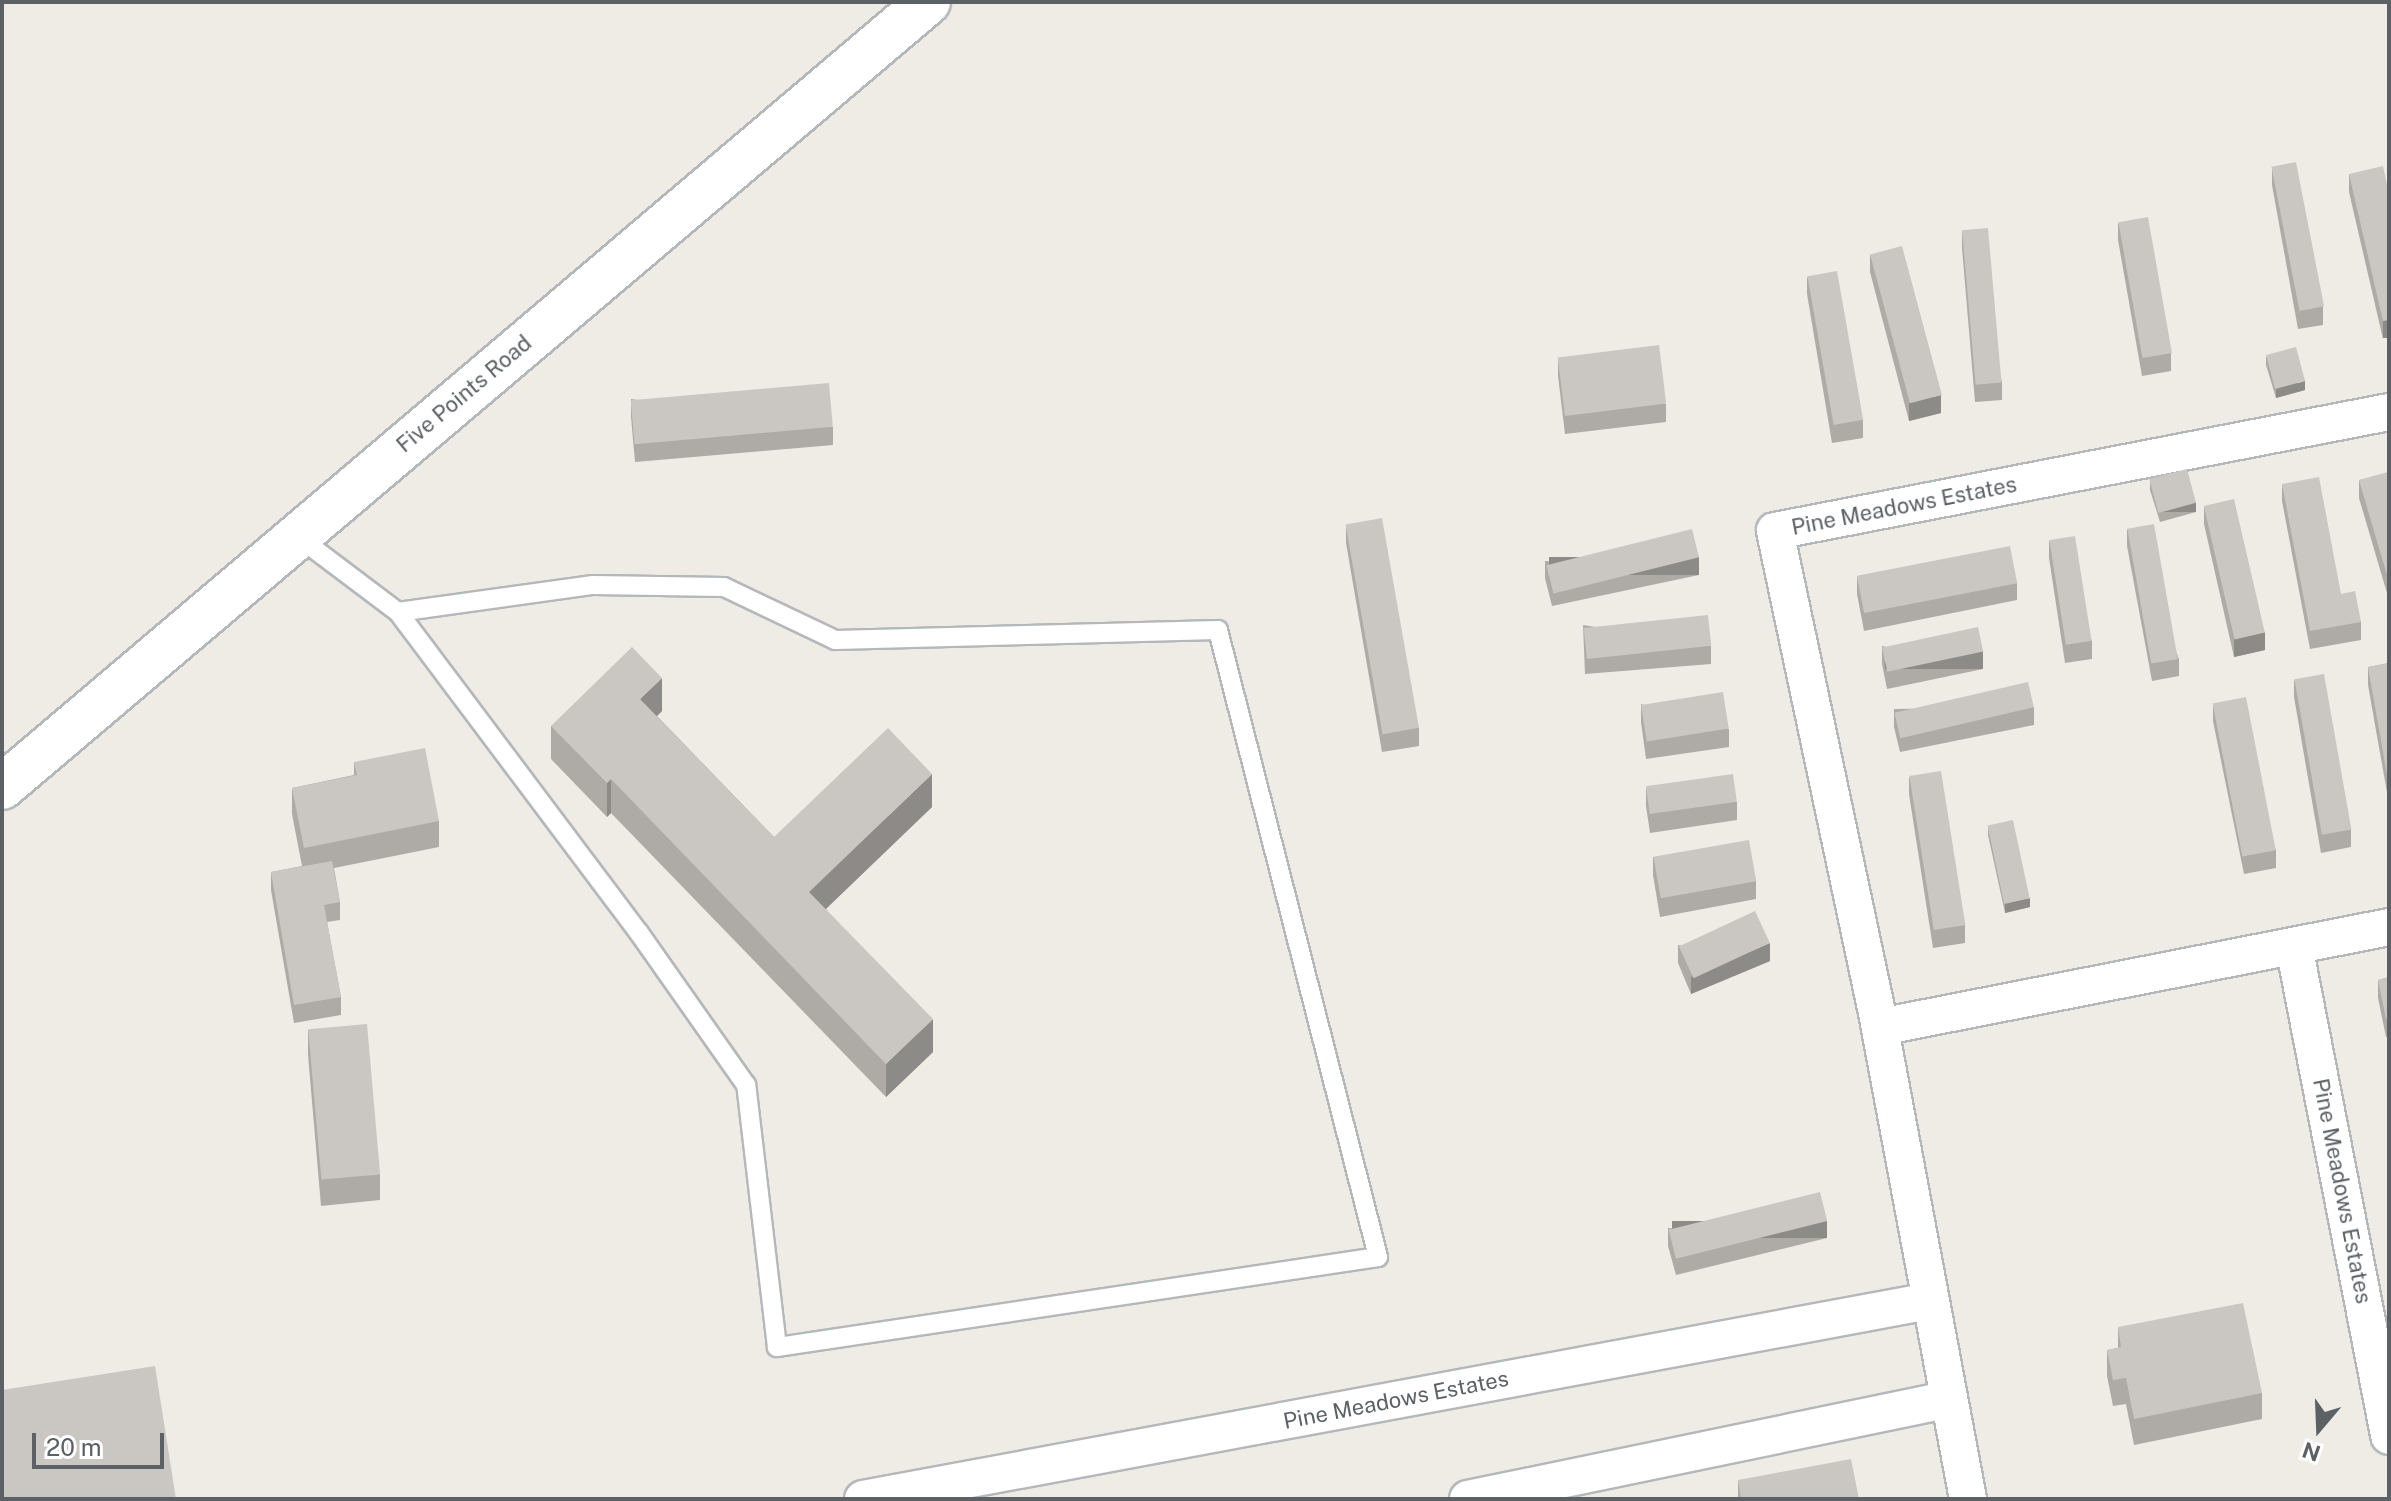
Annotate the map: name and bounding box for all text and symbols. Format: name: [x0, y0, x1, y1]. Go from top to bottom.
street label: Five Points Road: [391, 330, 537, 458]
street label: Pine Meadows Estates: [1789, 471, 2019, 541]
street label: Pine Meadows Estates: [2307, 1076, 2377, 1306]
street label: Pine Meadows Estates: [1281, 1365, 1511, 1435]
north arrow: [2279, 1389, 2359, 1469]
scale bar: [36, 1417, 168, 1467]
text: 20 m: [46, 1433, 102, 1461]
text: N: [2299, 1437, 2324, 1467]

